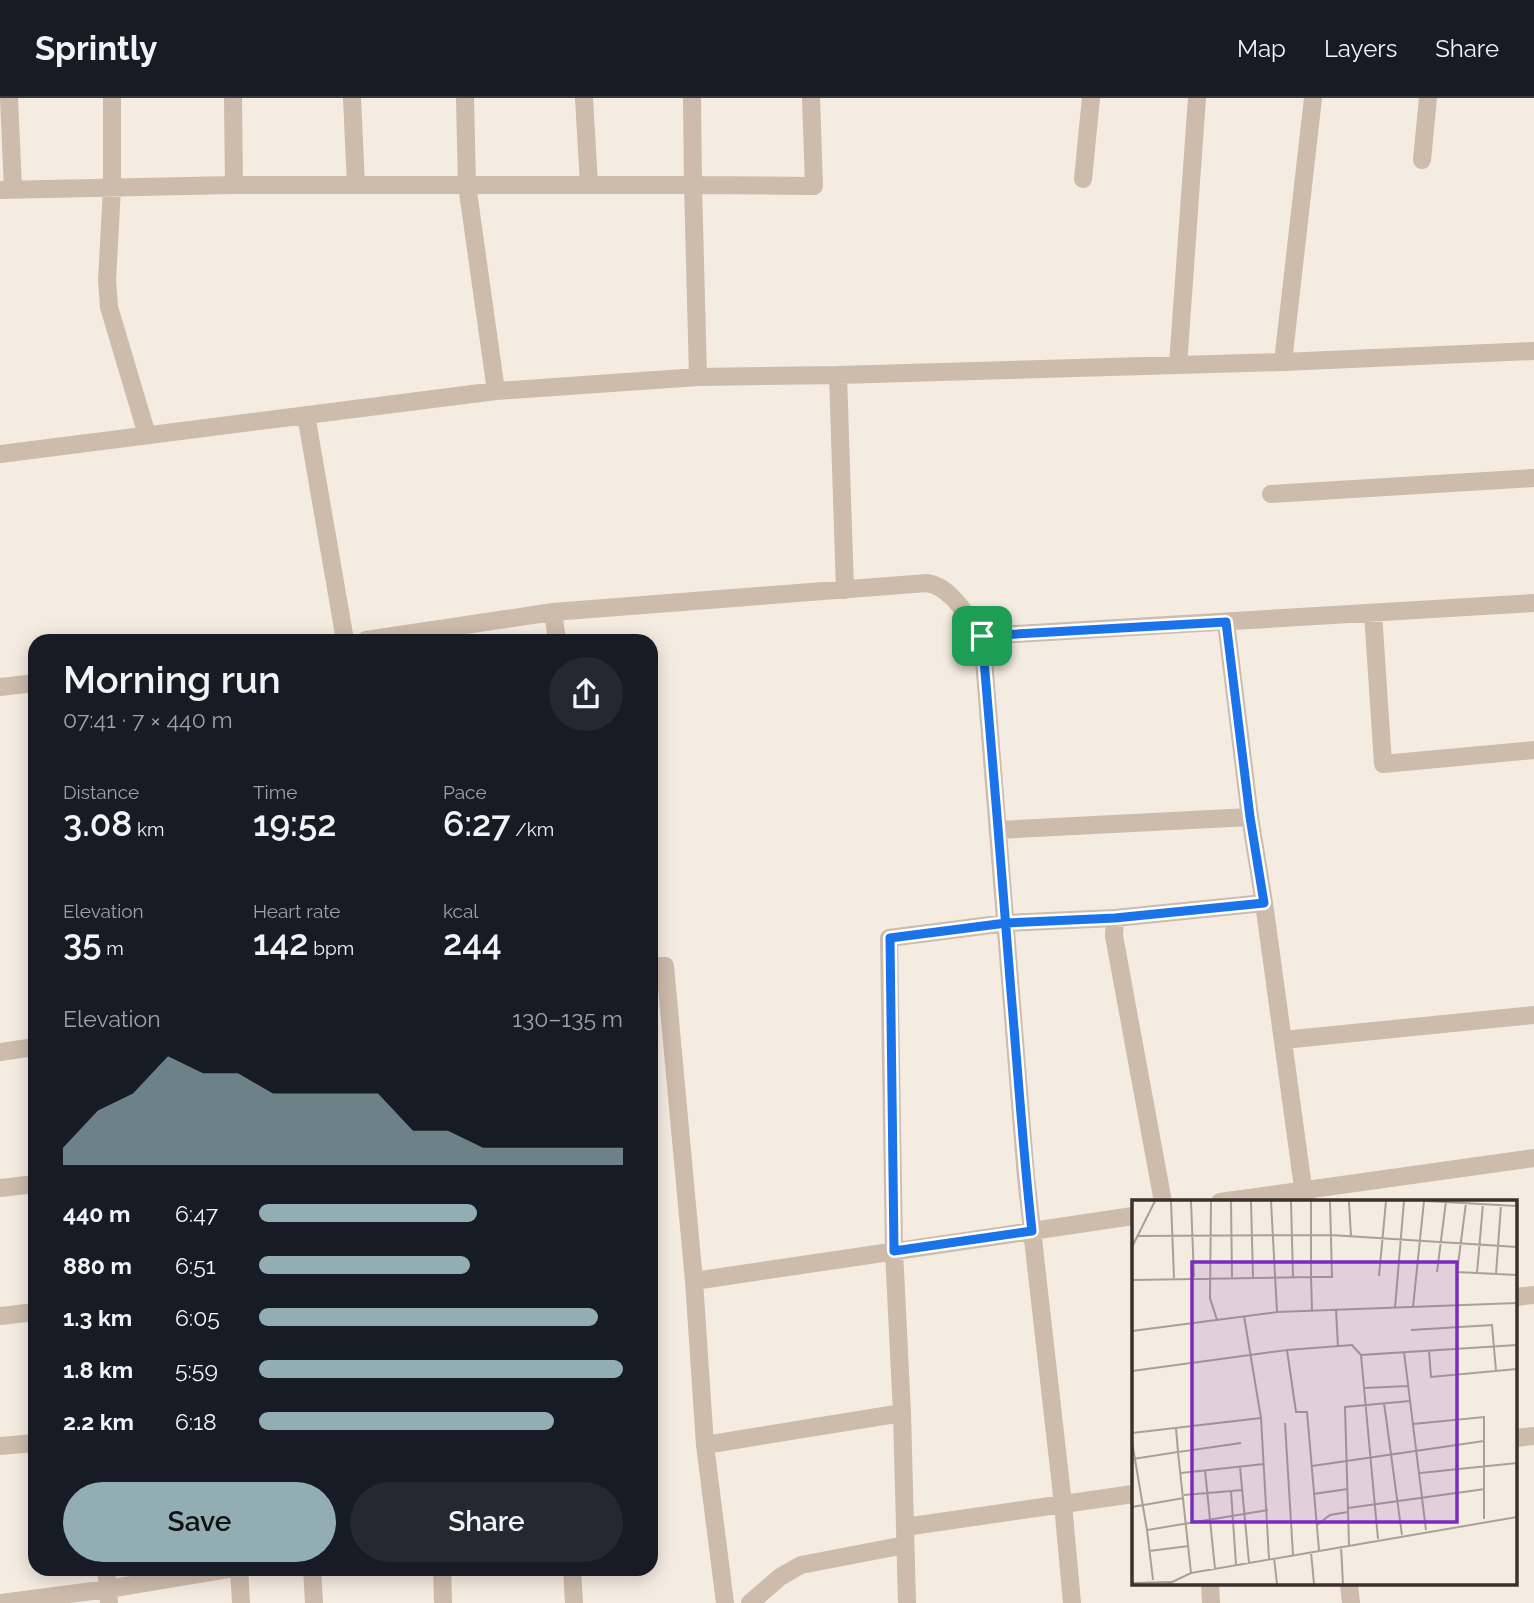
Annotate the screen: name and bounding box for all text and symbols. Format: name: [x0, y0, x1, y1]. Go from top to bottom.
text: Sprintly: [35, 29, 158, 68]
text: Map: [1237, 34, 1286, 63]
text: Layers: [1324, 34, 1397, 63]
text: Share: [1435, 34, 1499, 63]
pin: [952, 606, 1012, 666]
icon: arrive: [963, 617, 1001, 655]
text: Morning run: [63, 657, 281, 702]
button: share: [549, 657, 623, 731]
text: 07:41 · 7 × 440 m: [63, 706, 233, 733]
text: Distance: [63, 781, 139, 803]
text: Time: [253, 781, 297, 803]
text: Pace: [443, 781, 487, 803]
text: 3.08: [63, 803, 132, 844]
text: 19:52: [253, 803, 336, 844]
text: 6:27: [443, 803, 510, 844]
text: km: [132, 818, 165, 840]
text: /km: [510, 818, 554, 840]
text: Elevation: [63, 900, 144, 922]
text: Heart rate: [253, 900, 341, 922]
text: kcal: [443, 900, 479, 922]
text: 35: [63, 922, 102, 963]
text: 142: [253, 922, 308, 963]
text: 244: [443, 922, 502, 963]
text: m: [102, 937, 124, 959]
text: bpm: [308, 937, 354, 959]
text: Elevation: [63, 1005, 161, 1032]
text: 130–135 m: [512, 1005, 623, 1032]
text: 440 m: [63, 1200, 130, 1227]
text: 6:47: [175, 1200, 218, 1227]
inset map: [1132, 1200, 1516, 1586]
text: 880 m: [63, 1252, 132, 1279]
text: 6:51: [175, 1252, 216, 1279]
text: 1.3 km: [63, 1304, 132, 1331]
text: 6:05: [175, 1304, 220, 1331]
text: 1.8 km: [63, 1356, 133, 1383]
text: 5:59: [175, 1356, 218, 1383]
text: 2.2 km: [63, 1408, 134, 1435]
text: 6:18: [175, 1408, 217, 1435]
button: Save: [63, 1482, 336, 1562]
button: Share: [350, 1482, 623, 1562]

